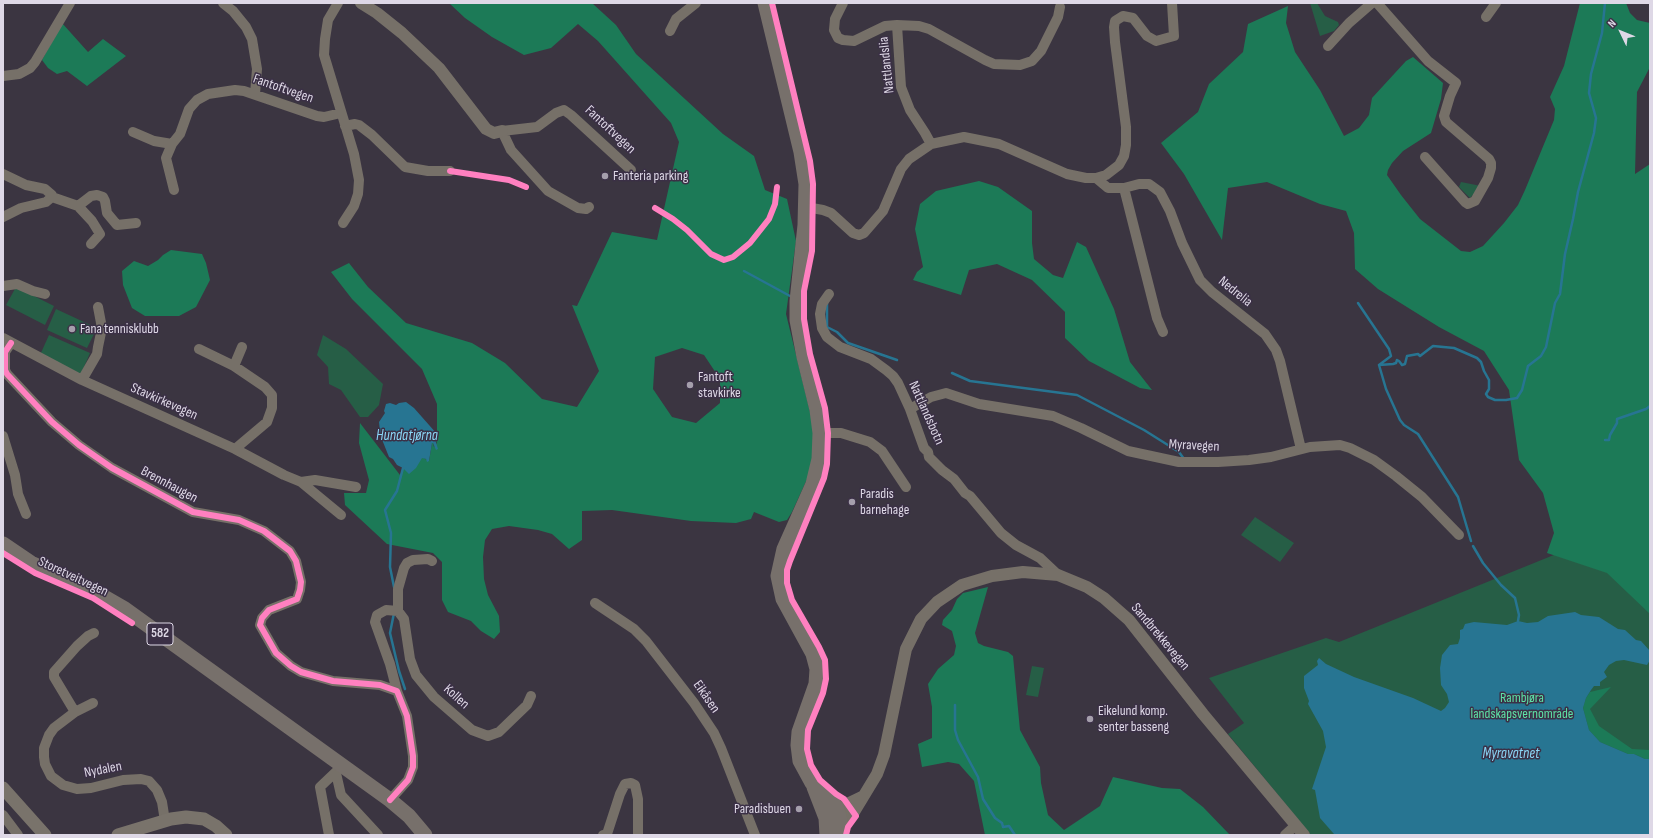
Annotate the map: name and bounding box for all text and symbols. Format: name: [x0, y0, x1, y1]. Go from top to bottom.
north arrow: [1601, 12, 1641, 52]
text: N: [1605, 17, 1619, 30]
street label: Nattlandslia: [876, 36, 898, 94]
street label: Fantoftvegen: [251, 71, 315, 107]
street label: Fantoftvegen: [581, 102, 639, 158]
place label: Fanteria parking: [613, 168, 688, 184]
marker: Fanteria parking: [600, 171, 610, 181]
street label: Nedrelia: [1215, 273, 1255, 311]
place label: Fana tennisklubb: [80, 321, 159, 337]
marker: Fana tennisklubb: [67, 324, 77, 334]
place label: Fantoft stavkirke: [698, 369, 741, 402]
street label: Nattlandsbotn: [905, 379, 947, 447]
street label: Stavkirkevegen: [128, 380, 200, 424]
marker: Fantoft stavkirke: [685, 380, 695, 390]
water label: Hundatjørna: [376, 427, 438, 445]
street label: Myravegen: [1168, 436, 1220, 456]
street label: Brennhaugen: [138, 463, 200, 507]
place label: Paradis barnehage: [860, 486, 909, 518]
marker: Paradis barnehage: [847, 497, 857, 507]
street label: Storetveitvegen: [35, 553, 111, 601]
street label: Sandbrekkevegen: [1127, 600, 1193, 674]
road number: 582: [147, 623, 173, 645]
street label: Eikåsen: [689, 678, 723, 716]
street label: Kollen: [440, 681, 472, 713]
park label: Rambjøra landskapsvernområde: [1471, 690, 1573, 722]
place label: Eikelund komp. senter basseng: [1098, 703, 1169, 736]
marker: Eikelund komp. senter basseng: [1085, 714, 1095, 724]
water label: Myravatnet: [1482, 745, 1540, 763]
street label: Nydalen: [83, 758, 123, 782]
place label: Paradisbuen: [734, 801, 791, 817]
marker: Paradisbuen: [794, 804, 804, 814]

